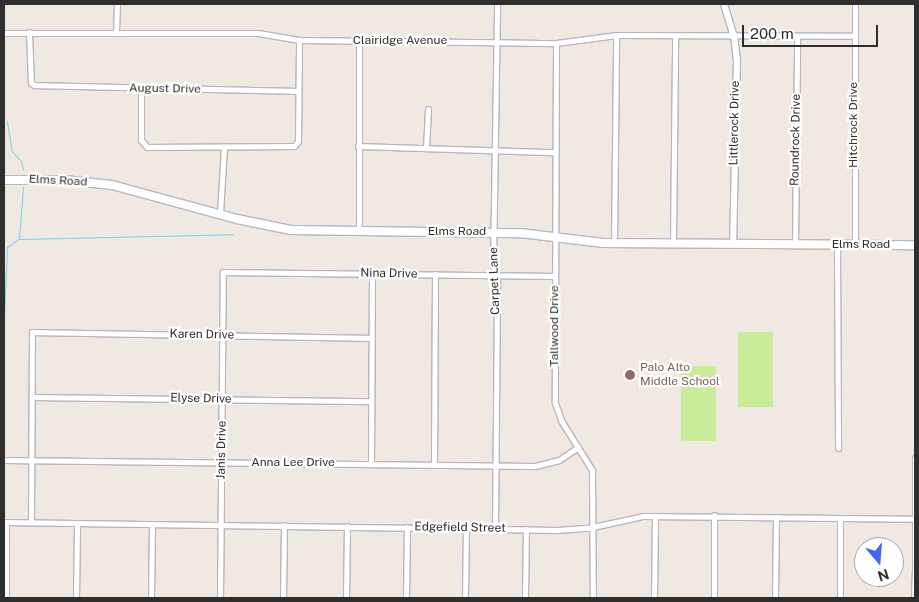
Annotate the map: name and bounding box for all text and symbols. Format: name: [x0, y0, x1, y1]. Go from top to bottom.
scale bar: [744, 15, 880, 47]
text: 200 m: [750, 25, 794, 42]
street label: Clairidge Avenue: [353, 34, 447, 48]
street label: Littlerock Drive: [727, 80, 743, 166]
street label: August Drive: [129, 81, 201, 97]
street label: Hitchrock Drive: [847, 82, 861, 168]
street label: Roundrock Drive: [788, 94, 804, 186]
street label: Elms Road: [28, 172, 88, 190]
street label: Elms Road: [428, 225, 486, 239]
street label: Elms Road: [832, 238, 890, 252]
street label: Carpet Lane: [487, 247, 503, 315]
street label: Nina Drive: [360, 266, 418, 282]
street label: Tallwood Drive: [548, 285, 562, 367]
street label: Karen Drive: [170, 327, 234, 343]
place label: Palo Alto Middle School: [640, 361, 720, 389]
marker: Palo Alto Middle School: [624, 369, 636, 381]
street label: Elyse Drive: [170, 391, 232, 407]
street label: Janis Drive: [214, 420, 230, 480]
street label: Anna Lee Drive: [251, 456, 335, 470]
street label: Edgefield Street: [414, 520, 506, 536]
north arrow: [854, 537, 904, 587]
text: N: [876, 566, 891, 585]

